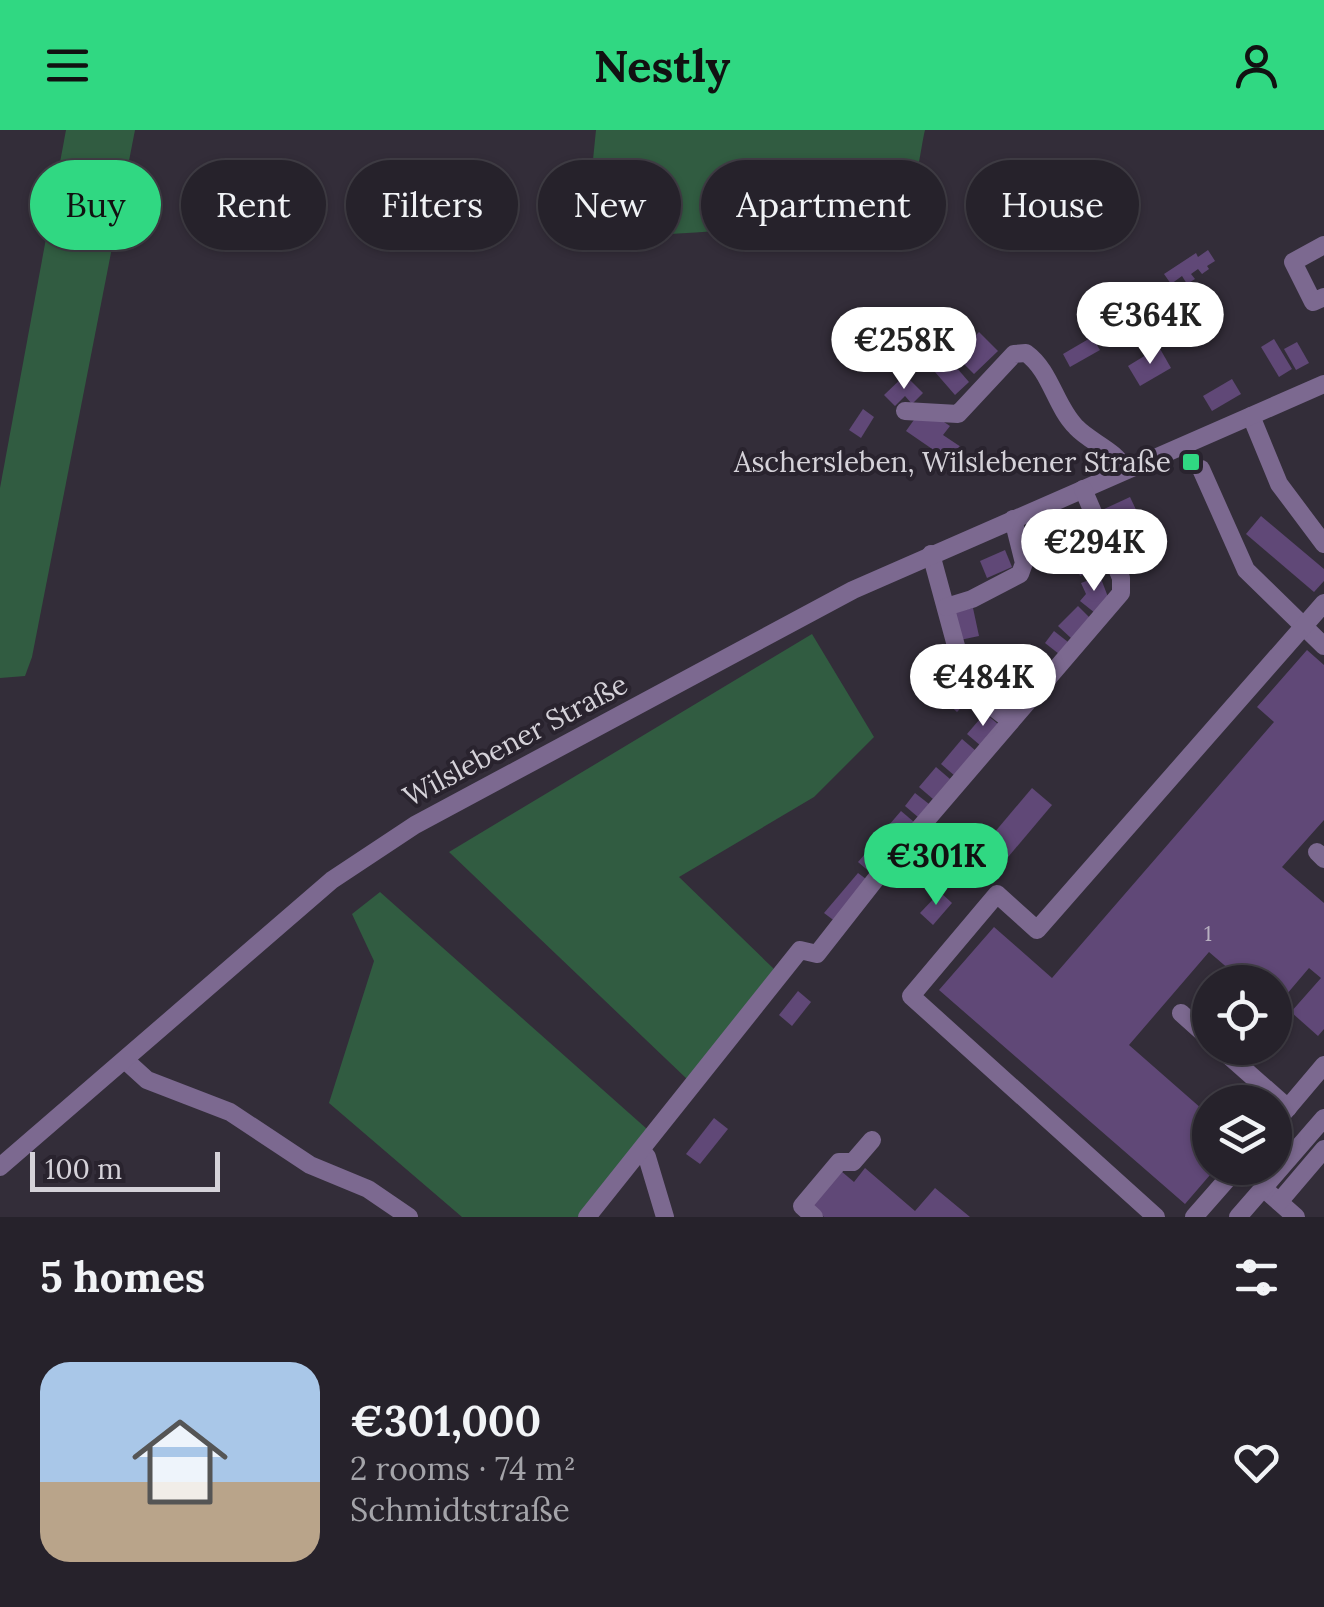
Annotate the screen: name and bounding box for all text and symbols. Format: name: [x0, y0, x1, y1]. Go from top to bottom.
text: Nestly: [594, 37, 730, 94]
icon: menu: [40, 38, 95, 93]
icon: person: [1229, 38, 1284, 93]
chip: Buy: [30, 160, 161, 250]
chip: Rent: [181, 160, 326, 250]
chip: Filters: [346, 160, 518, 250]
chip: New: [538, 160, 681, 250]
chip: Apartment: [701, 160, 946, 250]
chip: House: [966, 160, 1139, 250]
pin: €364K: [1080, 282, 1220, 367]
text: €364K: [1099, 294, 1201, 335]
pin: €258K: [834, 307, 974, 392]
text: €258K: [853, 319, 955, 360]
place label: Aschersleben, Wilslebener Straße: [733, 444, 1171, 480]
marker: Aschersleben, Wilslebener Straße: [1180, 451, 1202, 473]
pin: €294K: [1024, 509, 1164, 594]
text: €294K: [1043, 521, 1145, 562]
pin: €484K: [913, 644, 1053, 729]
text: €484K: [932, 656, 1034, 697]
street label: Wilslebener Straße: [397, 666, 633, 814]
pin: €301K: [866, 823, 1006, 908]
text: €301K: [886, 835, 986, 876]
house number: 1: [1204, 919, 1212, 947]
map controls: [1192, 965, 1292, 1185]
button: locate: [1192, 965, 1292, 1065]
button: layers: [1192, 1085, 1292, 1185]
scale bar: [30, 1147, 220, 1192]
text: 100 m: [45, 1151, 122, 1187]
text: 5 homes: [40, 1250, 205, 1304]
icon: filters: [1229, 1250, 1284, 1305]
text: €301,000: [350, 1394, 541, 1448]
icon: home: [120, 1402, 240, 1522]
icon: heart: [1229, 1435, 1284, 1490]
text: 2 rooms · 74 m²: [350, 1448, 576, 1489]
text: Schmidtstraße: [350, 1489, 570, 1530]

